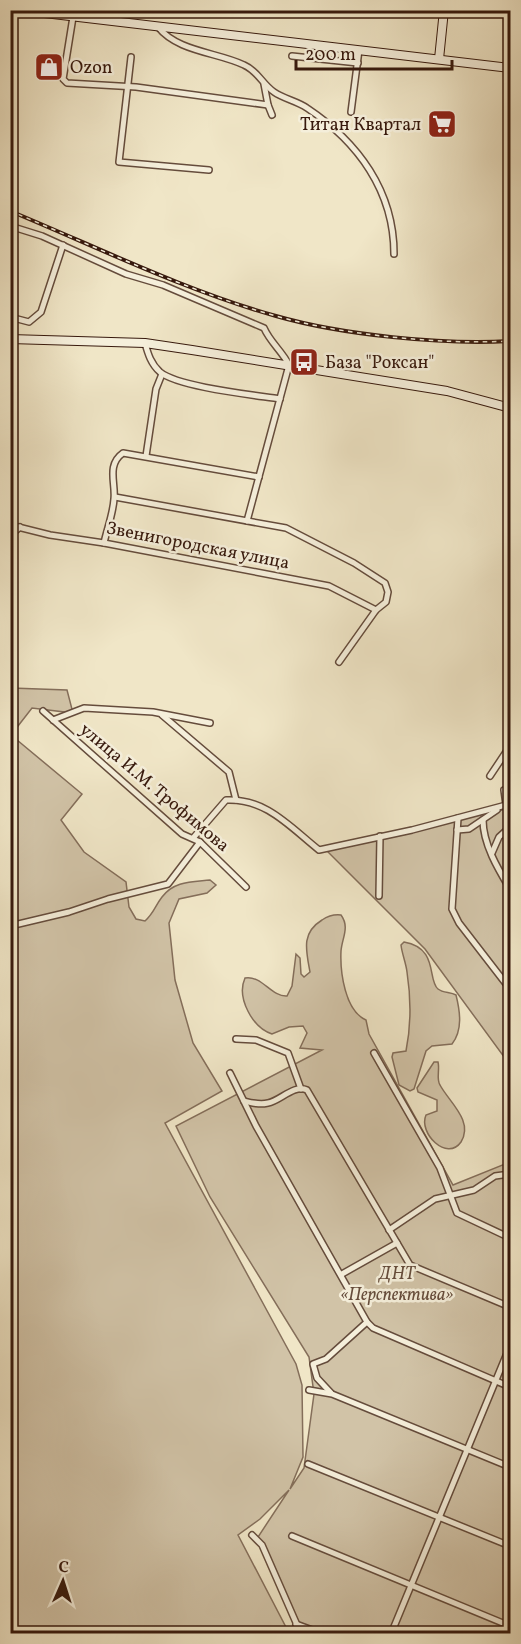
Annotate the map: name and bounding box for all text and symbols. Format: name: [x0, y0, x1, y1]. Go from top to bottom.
scale bar: [296, 33, 452, 71]
text: 200 m: [305, 43, 356, 68]
shop icon: Ozon: [33, 51, 65, 83]
place label: Ozon: [70, 56, 113, 81]
supermarket icon: Титан Квартал: [426, 108, 458, 140]
place label: Титан Квартал: [300, 113, 421, 138]
bus stop icon: База "Роксан": [288, 346, 320, 378]
place label: База "Роксан": [325, 351, 434, 376]
street label: Звенигородская улица: [104, 516, 292, 577]
street label: улица И.М. Трофимова: [74, 718, 234, 858]
park label: ДНТ «Перспектива»: [341, 1262, 454, 1308]
north arrow: [33, 1551, 93, 1611]
text: С: [58, 1557, 69, 1579]

